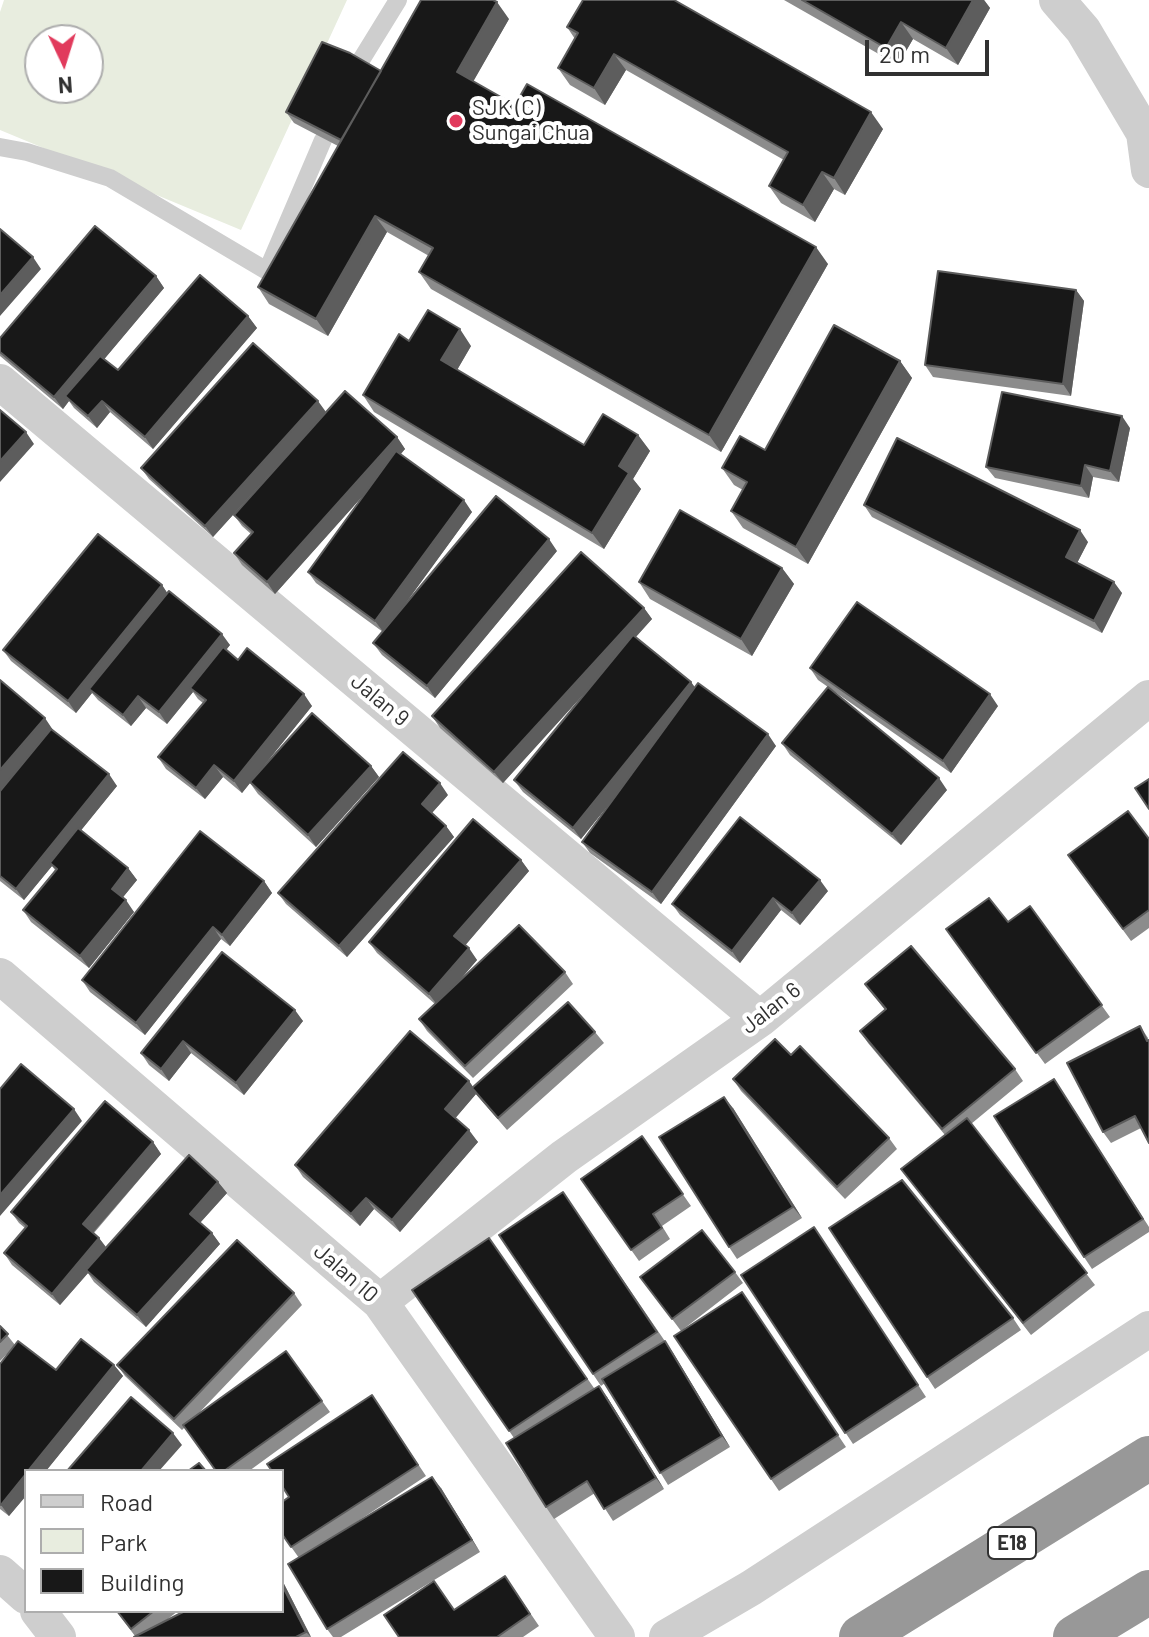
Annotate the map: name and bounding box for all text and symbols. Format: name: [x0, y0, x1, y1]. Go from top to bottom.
north arrow: [24, 24, 104, 104]
scale bar: [869, 24, 993, 74]
text: 20 m: [879, 39, 930, 68]
text: N: [57, 72, 74, 99]
place label: SJK (C) Sungai Chua: [472, 95, 590, 146]
marker: SJK (C) Sungai Chua: [447, 112, 465, 130]
street label: Jalan 9: [345, 668, 415, 732]
street label: Jalan 6: [736, 977, 806, 1039]
street label: Jalan 10: [308, 1238, 384, 1308]
legend: [24, 1469, 284, 1613]
text: Road: [100, 1487, 153, 1516]
text: Park: [100, 1527, 147, 1556]
road number: E18: [988, 1527, 1036, 1559]
text: Building: [100, 1567, 184, 1596]

